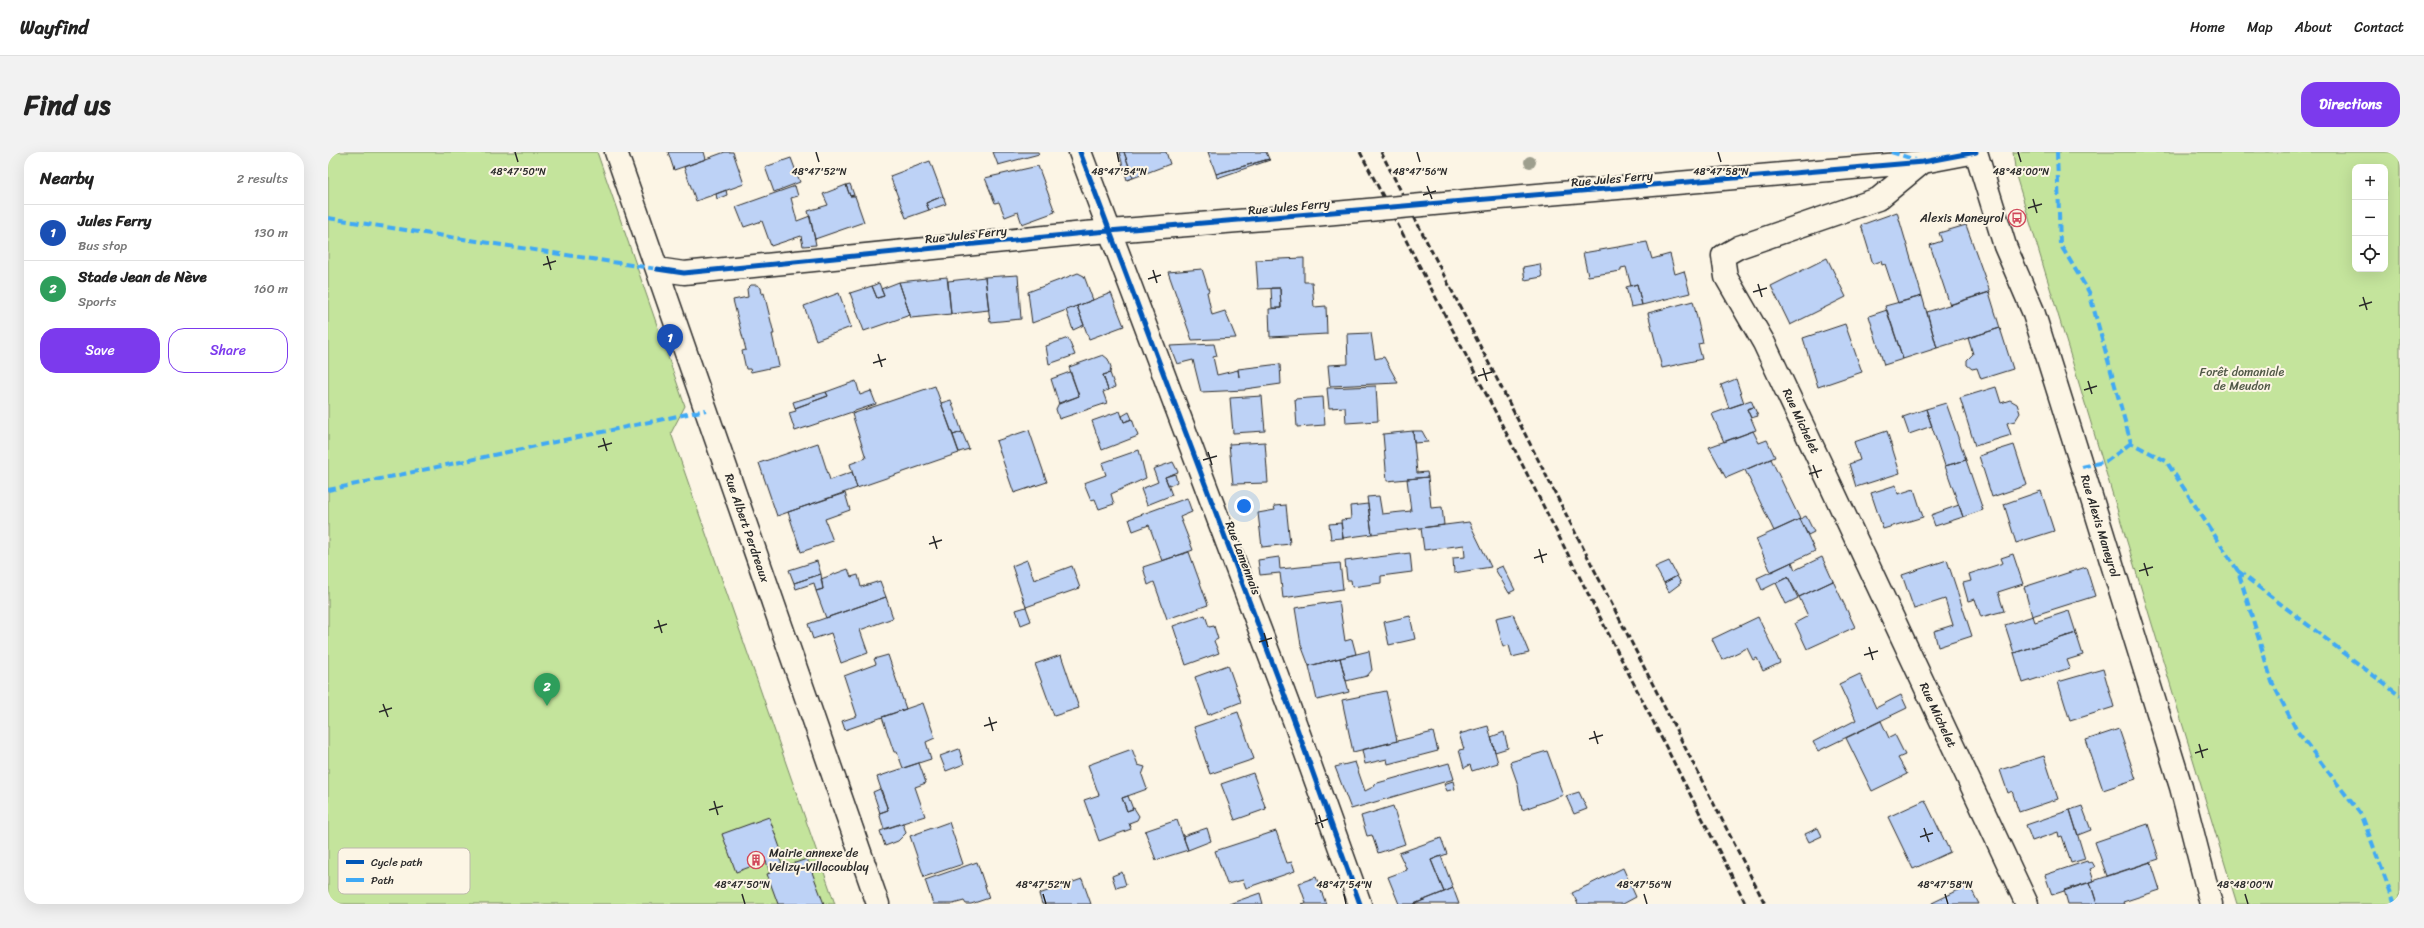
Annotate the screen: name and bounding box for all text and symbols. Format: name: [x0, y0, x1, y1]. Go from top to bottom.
text: Wayfind: [20, 11, 88, 44]
text: Home: [2190, 15, 2225, 40]
text: Map: [2247, 15, 2273, 40]
text: About: [2295, 15, 2332, 40]
text: Contact: [2354, 15, 2404, 40]
text: Find us: [24, 80, 111, 129]
button: Directions: [2301, 82, 2400, 127]
text: Nearby: [40, 163, 94, 193]
text: 48°47'50"N: [490, 163, 546, 181]
text: 48°47'52"N: [791, 163, 847, 181]
text: 48°47'54"N: [1091, 163, 1147, 181]
text: 48°47'56"N: [1392, 163, 1448, 181]
text: 48°47'58"N: [1693, 163, 1749, 181]
text: 48°48'00"N: [1993, 163, 2049, 181]
street label: Rue Jules Ferry: [1570, 164, 1655, 194]
map controls: [2352, 164, 2388, 272]
button: +: [2352, 164, 2388, 200]
text: 2 results: [237, 167, 288, 190]
street label: Rue Jules Ferry: [1247, 192, 1332, 222]
button: −: [2352, 200, 2388, 236]
place label: Alexis Maneyrol: [1919, 207, 2005, 229]
text: Jules Ferry: [78, 208, 151, 234]
bus stop icon: Alexis Maneyrol: [2007, 208, 2027, 228]
street label: Rue Jules Ferry: [924, 220, 1009, 250]
text: 1: [50, 221, 56, 244]
text: 130 m: [254, 221, 288, 244]
text: Bus stop: [78, 234, 127, 257]
button: locate: [2352, 236, 2388, 272]
text: Stade Jean de Nève: [78, 264, 207, 290]
text: 2: [49, 277, 57, 300]
text: 160 m: [253, 277, 288, 300]
text: Sports: [78, 290, 116, 313]
pin: 1: [657, 324, 683, 357]
button: Save: [40, 328, 160, 373]
button: Share: [168, 328, 288, 373]
park label: Forêt domaniale de Meudon: [2200, 361, 2285, 397]
street label: Rue Michelet: [1776, 385, 1826, 457]
street label: Rue Albert Perdreaux: [718, 470, 776, 586]
street label: Rue Alexis Maneyrol: [2074, 472, 2126, 581]
your location: [1234, 496, 1254, 516]
street label: Rue Lamennais: [1219, 518, 1267, 599]
pin: 2: [534, 673, 560, 706]
street label: Rue Michelet: [1913, 679, 1963, 751]
place label: Mairie annexe de Velizy-Villacoublay: [769, 842, 870, 878]
legend: [338, 848, 470, 894]
building icon: Mairie annexe de Velizy-Villacoublay: [746, 850, 766, 870]
text: Cycle path: [371, 853, 423, 872]
text: Path: [371, 871, 394, 890]
text: 48°47'50"N: [714, 876, 770, 894]
text: 48°47'52"N: [1015, 876, 1071, 894]
text: 48°47'54"N: [1316, 876, 1372, 894]
text: 48°47'56"N: [1616, 876, 1672, 894]
text: 48°47'58"N: [1917, 876, 1973, 894]
text: 48°48'00"N: [2217, 876, 2273, 894]

